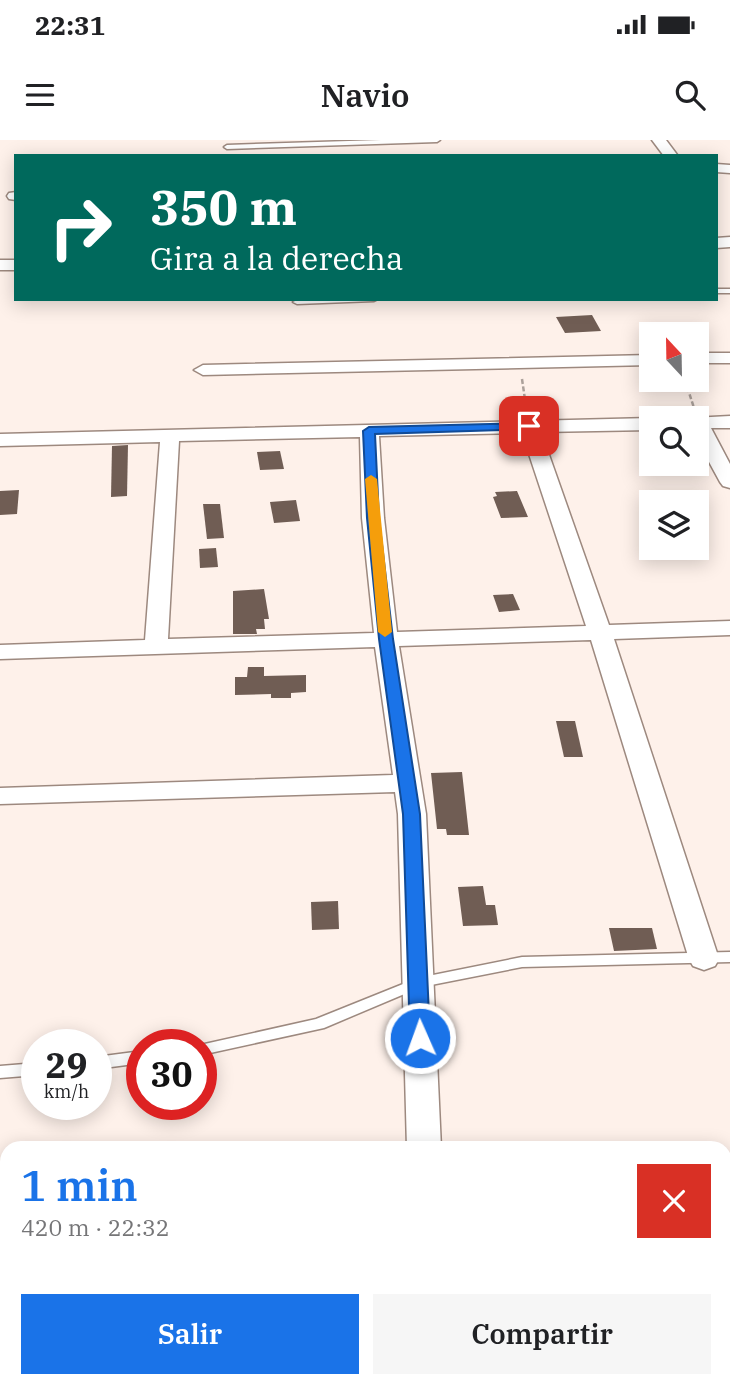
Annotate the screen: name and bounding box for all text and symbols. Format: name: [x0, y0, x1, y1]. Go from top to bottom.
text: 22:31: [35, 8, 105, 42]
text: Navio: [320, 74, 410, 116]
icon: menu: [21, 76, 59, 114]
icon: search: [671, 76, 709, 114]
text: 350 m: [150, 175, 297, 238]
icon: right: [35, 182, 126, 273]
text: Gira a la derecha: [150, 237, 404, 279]
north arrow: [639, 322, 709, 392]
map controls: [639, 322, 709, 560]
pin: [499, 396, 559, 456]
button: search: [639, 406, 709, 476]
icon: arrive: [510, 407, 548, 445]
button: layers: [639, 490, 709, 560]
position arrow: [383, 1001, 457, 1075]
speed limit sign: 30: [126, 1029, 217, 1120]
text: 29: [45, 1042, 88, 1088]
text: km/h: [44, 1080, 89, 1103]
text: 1 min: [21, 1158, 138, 1213]
button: close: [637, 1164, 711, 1238]
text: 420 m · 22:32: [21, 1212, 170, 1242]
button: Salir: [21, 1294, 359, 1374]
button: Compartir: [373, 1294, 711, 1374]

